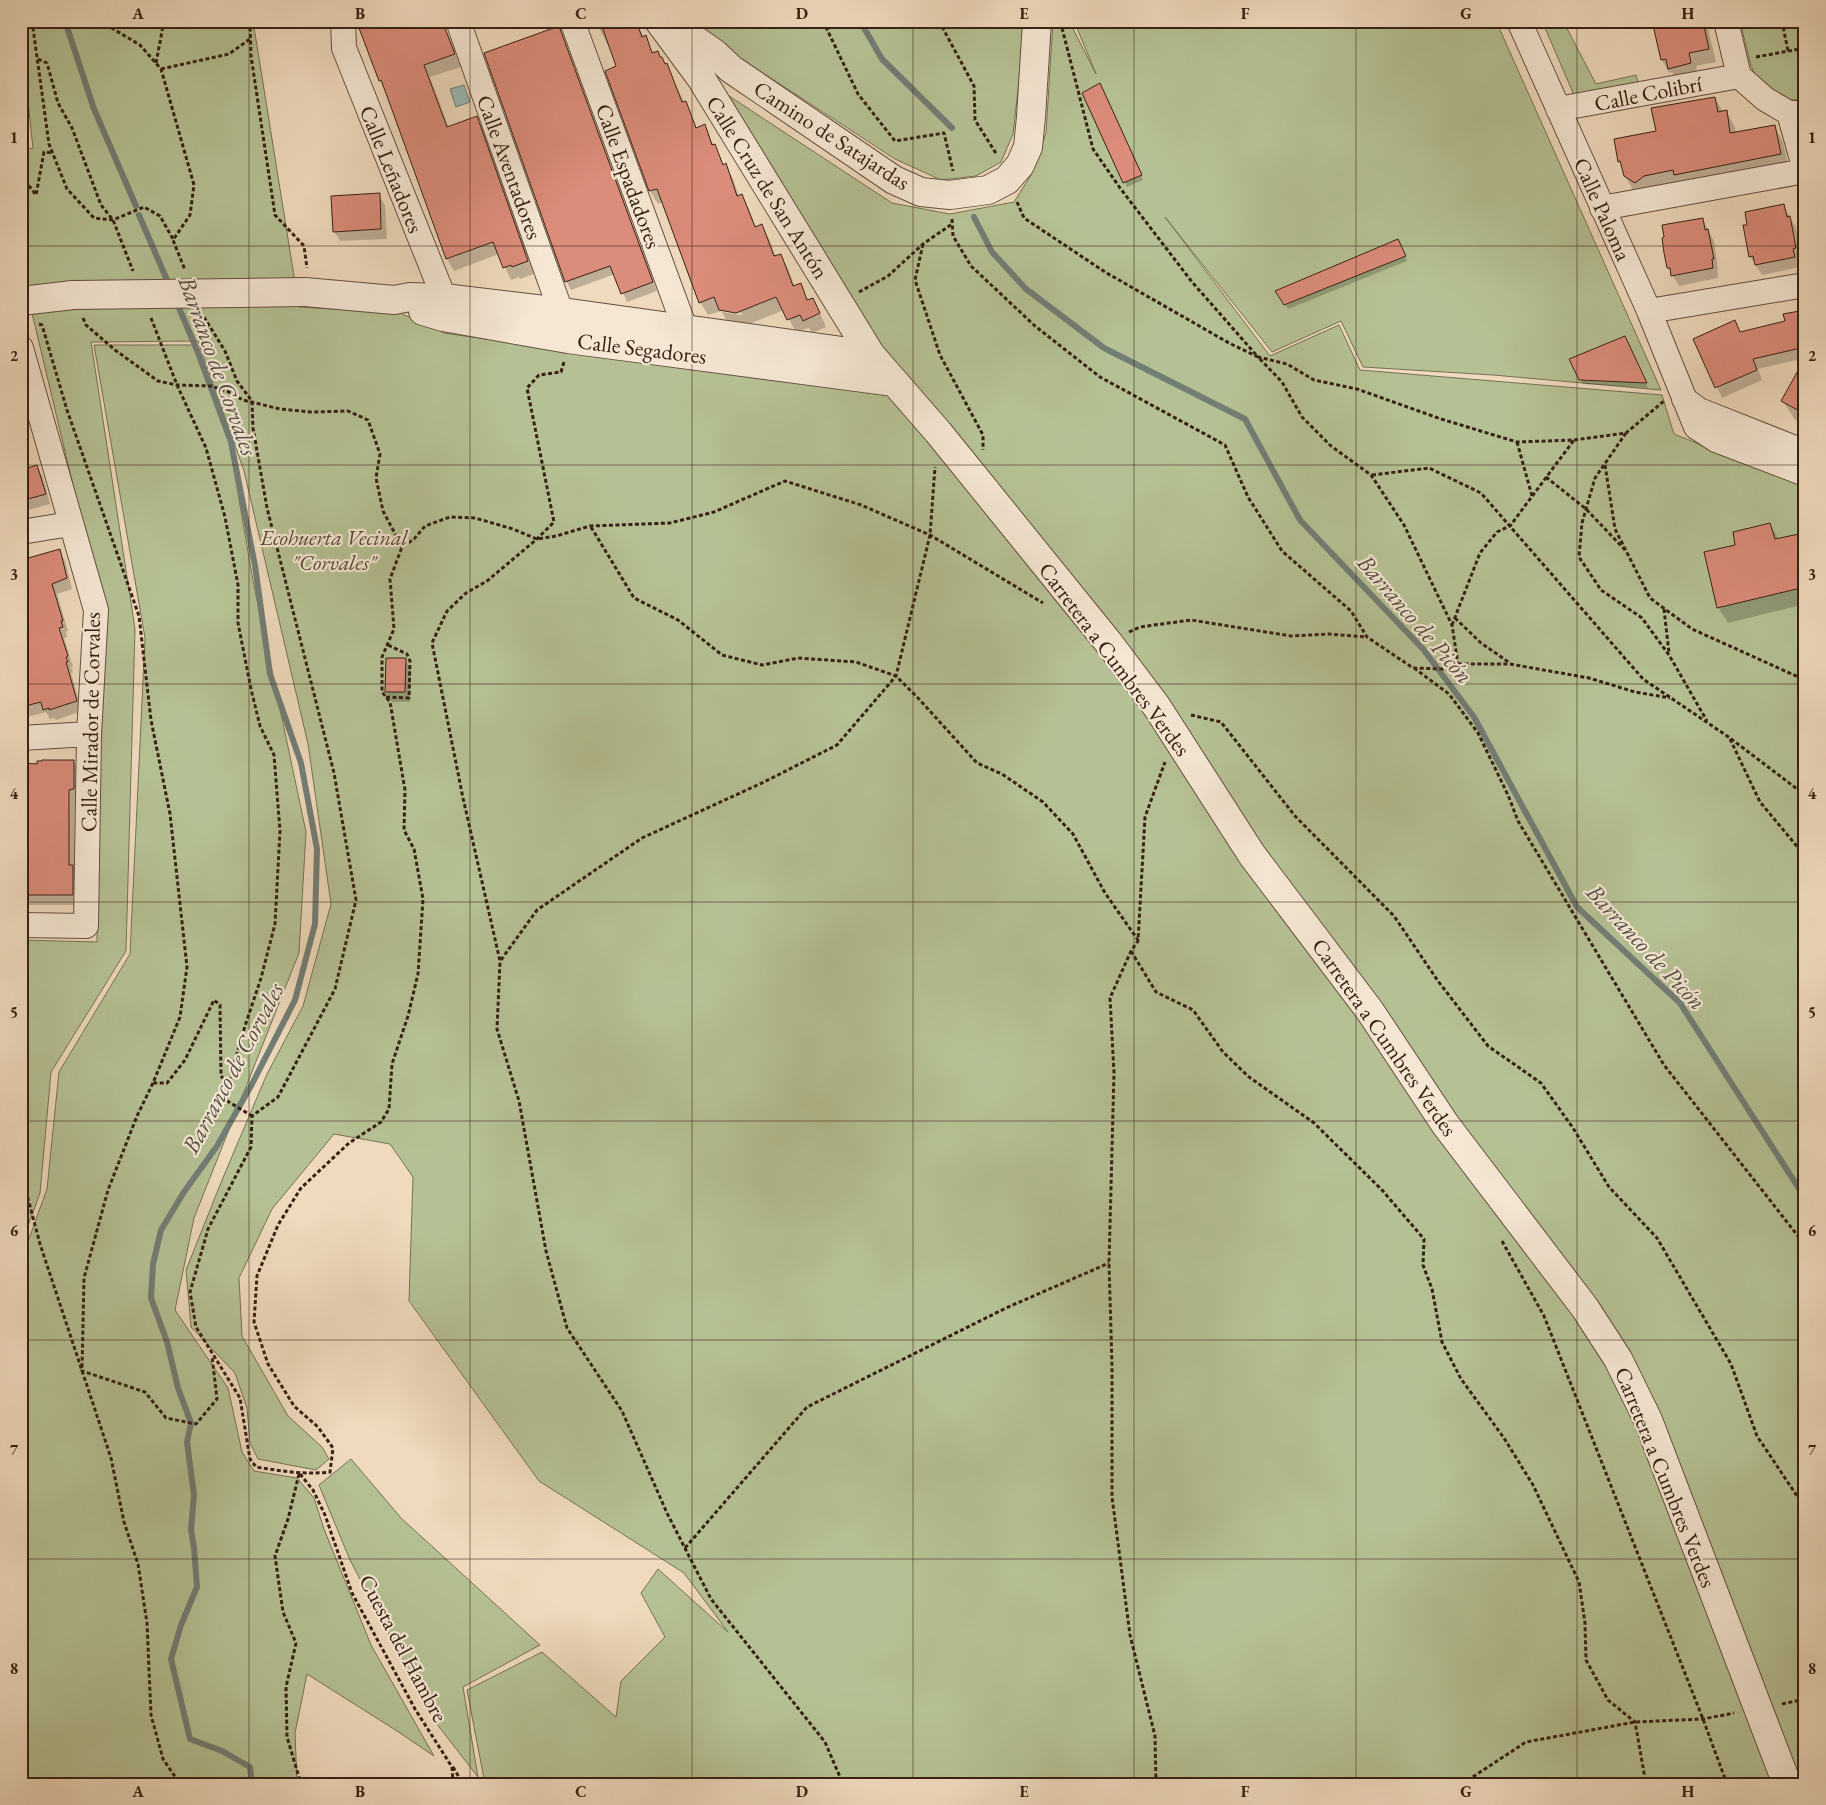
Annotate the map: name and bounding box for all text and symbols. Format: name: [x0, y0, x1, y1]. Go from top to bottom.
text: A: [131, 3, 144, 24]
text: B: [355, 3, 365, 24]
text: C: [575, 3, 587, 24]
text: D: [796, 3, 808, 24]
text: E: [1019, 3, 1029, 24]
text: F: [1241, 3, 1250, 24]
text: G: [1460, 3, 1472, 24]
text: H: [1682, 3, 1695, 24]
street label: Calle Colibrí: [1592, 69, 1705, 118]
street label: Camino de Satajardas: [748, 74, 915, 197]
street label: Calle Cruz de San Antón: [699, 90, 836, 285]
street label: Calle Aventadores: [470, 91, 549, 243]
street label: Calle Espadadores: [589, 100, 668, 253]
street label: Calle Leñadores: [353, 101, 430, 237]
text: 1: [10, 127, 18, 148]
text: 1: [1808, 127, 1816, 148]
street label: Calle Paloma: [1567, 153, 1638, 265]
water label: Barranco de Corvales: [171, 271, 265, 460]
street label: Calle Segadores: [576, 326, 708, 371]
text: 2: [10, 345, 19, 366]
text: 2: [1808, 345, 1817, 366]
park label: Ecohuerta Vecinal "Corvales": [259, 523, 408, 577]
water label: Barranco de Picón: [1350, 547, 1480, 690]
street label: Carretera a Cumbres Verdes: [1032, 557, 1197, 762]
text: 3: [10, 564, 18, 585]
text: 3: [1808, 564, 1816, 585]
street label: Calle Mirador de Corvales: [74, 612, 107, 832]
text: 4: [10, 783, 19, 804]
text: 4: [1808, 783, 1817, 804]
water label: Barranco de Picón: [1579, 876, 1713, 1016]
street label: Carretera a Cumbres Verdes: [1305, 933, 1464, 1142]
water label: Barranco de Corvales: [174, 977, 291, 1159]
text: 5: [10, 1002, 18, 1023]
text: 5: [1808, 1002, 1816, 1023]
text: 6: [10, 1220, 19, 1241]
text: 6: [1808, 1220, 1817, 1241]
street label: Carretera a Cumbres Verdes: [1608, 1363, 1723, 1592]
text: 7: [10, 1439, 19, 1460]
text: 7: [1808, 1439, 1817, 1460]
street label: Cuesta del Hambre: [352, 1569, 455, 1728]
text: 8: [10, 1658, 18, 1679]
text: 8: [1808, 1658, 1816, 1679]
text: A: [131, 1781, 144, 1802]
text: B: [355, 1781, 365, 1802]
text: C: [575, 1781, 587, 1802]
text: D: [796, 1781, 808, 1802]
text: E: [1019, 1781, 1029, 1802]
text: F: [1241, 1781, 1250, 1802]
text: G: [1460, 1781, 1472, 1802]
text: H: [1682, 1781, 1695, 1802]

